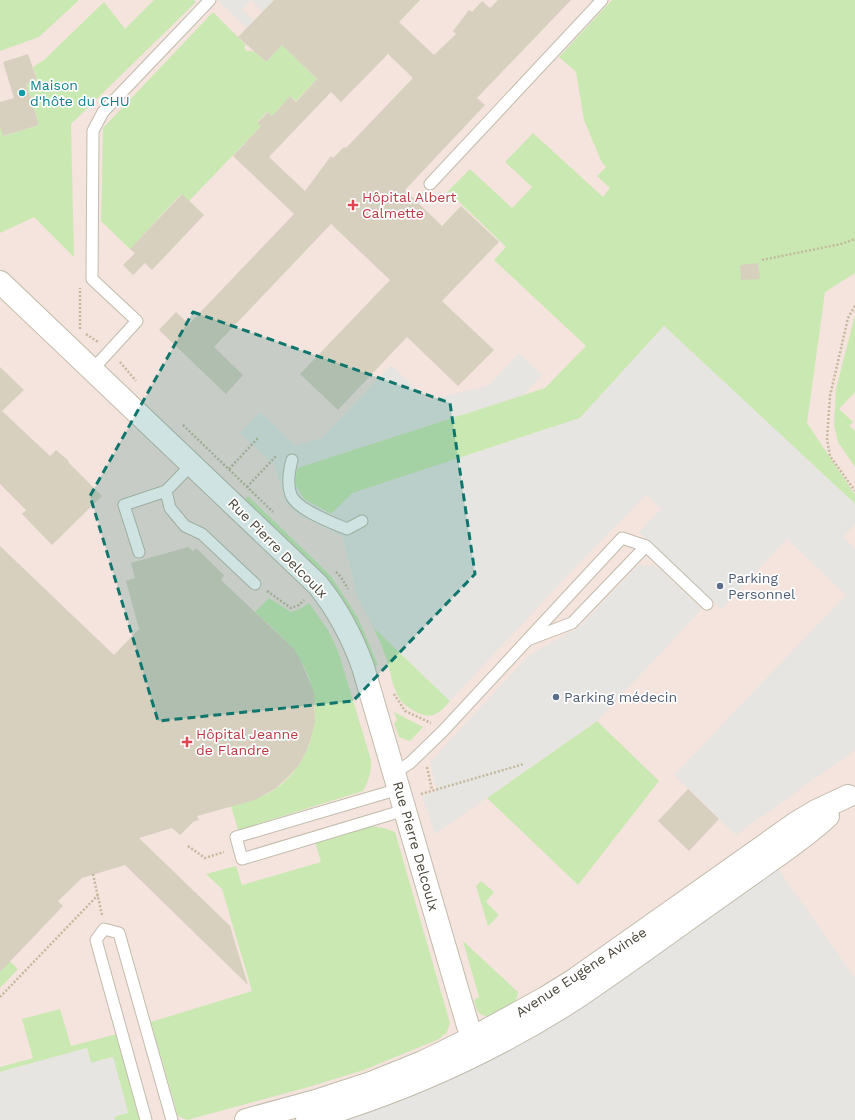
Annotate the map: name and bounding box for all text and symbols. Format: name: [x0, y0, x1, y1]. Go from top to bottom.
place label: Maison d'hôte du CHU: [30, 77, 130, 109]
marker: Maison d'hôte du CHU: [17, 88, 27, 98]
place label: Hôpital Albert Calmette: [362, 189, 457, 221]
marker: Hôpital Albert Calmette: [347, 199, 359, 211]
street label: Rue Pierre Delcoulx: [225, 495, 331, 601]
place label: Parking Personnel: [728, 570, 796, 602]
marker: Parking Personnel: [715, 581, 725, 591]
place label: Parking médecin: [564, 689, 677, 705]
marker: Parking médecin: [551, 692, 561, 702]
place label: Hôpital Jeanne de Flandre: [196, 726, 298, 758]
marker: Hôpital Jeanne de Flandre: [181, 736, 193, 748]
street label: Rue Pierre Delcoulx: [390, 779, 442, 913]
street label: Avenue Eugène Avinée: [513, 924, 649, 1020]

